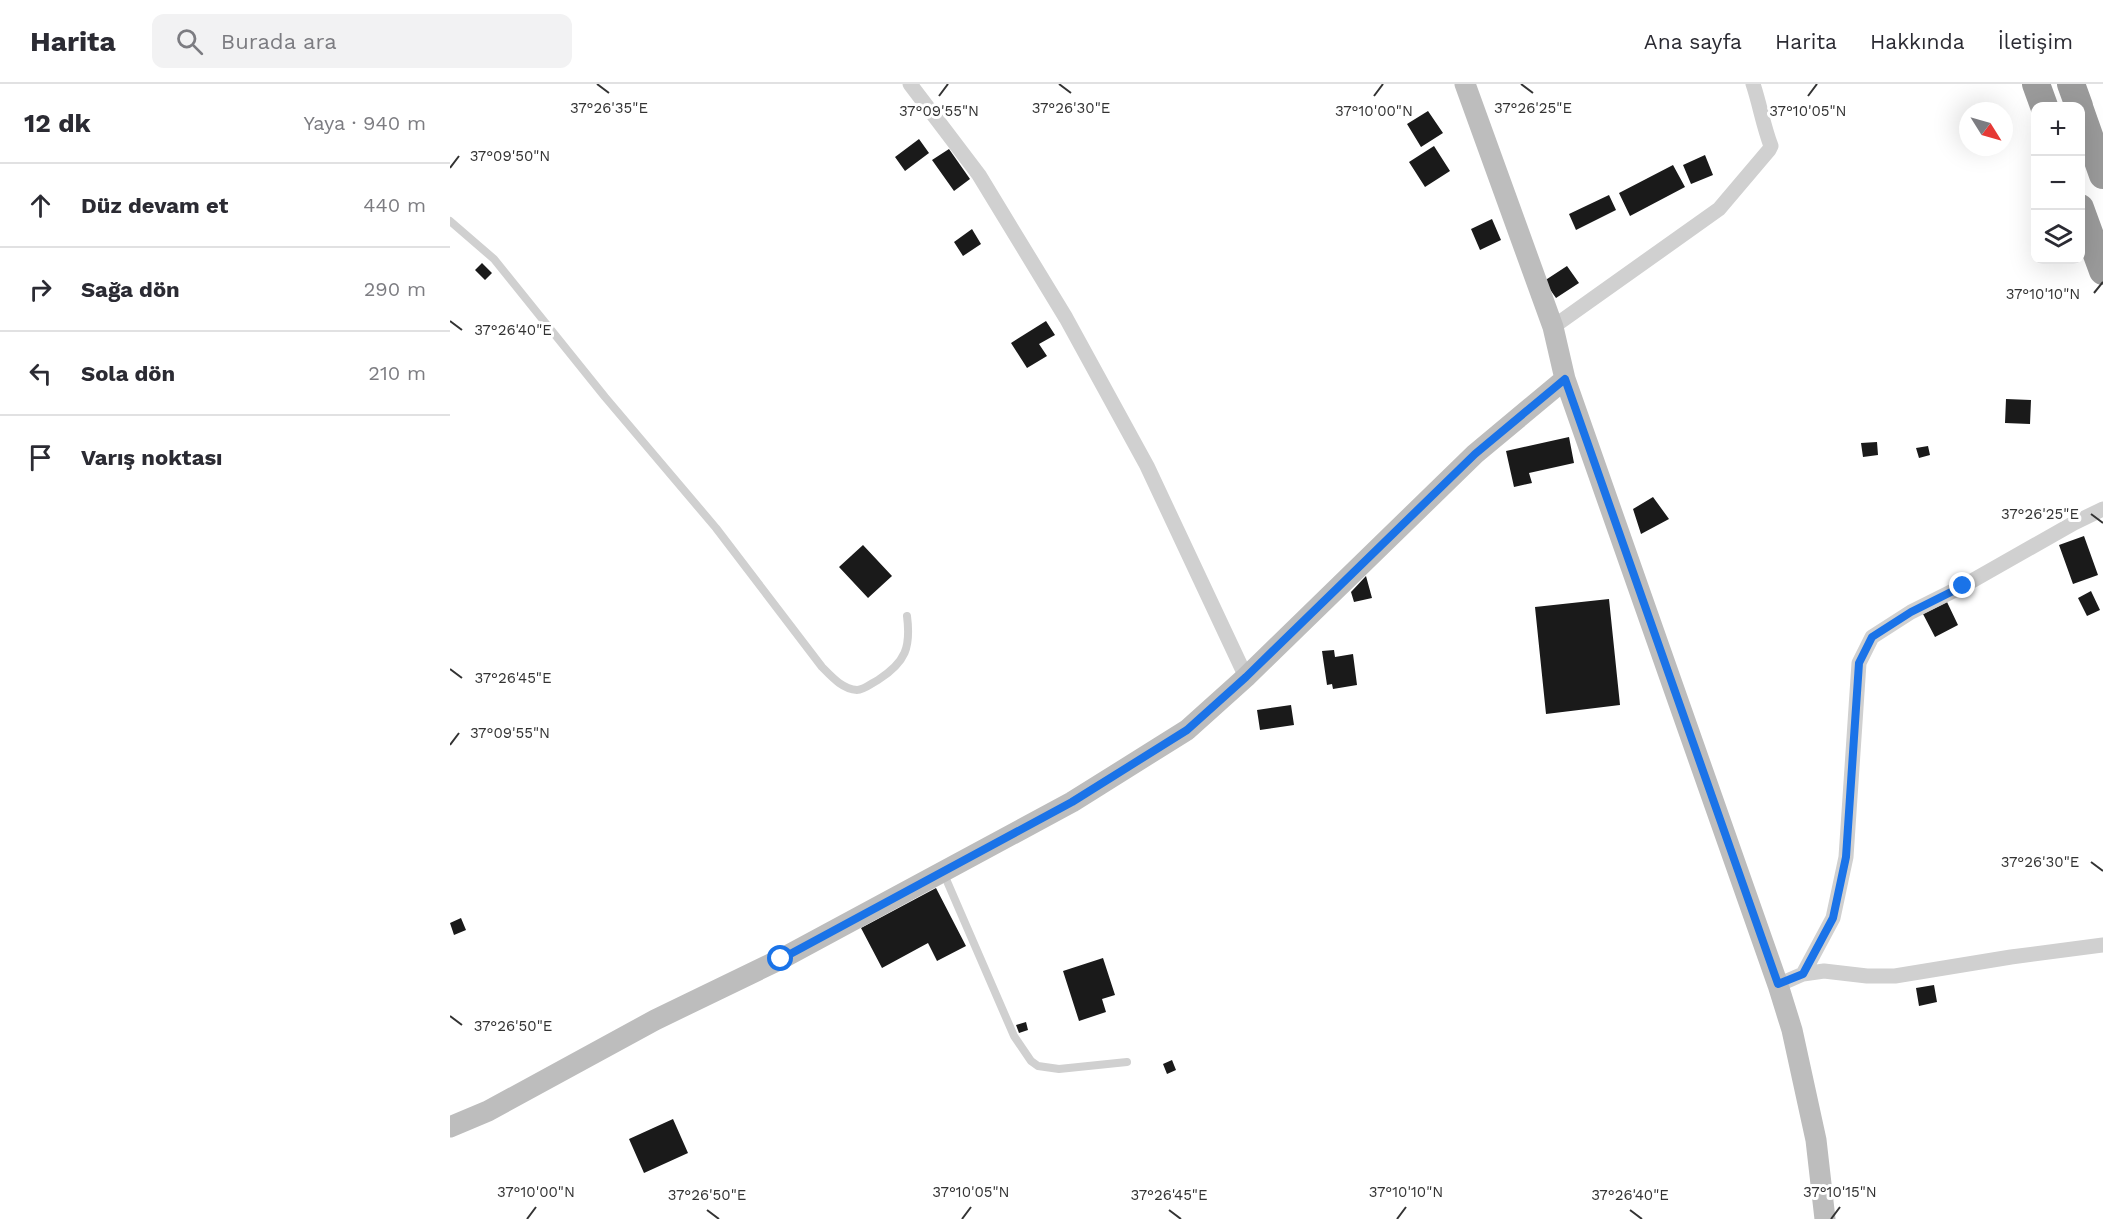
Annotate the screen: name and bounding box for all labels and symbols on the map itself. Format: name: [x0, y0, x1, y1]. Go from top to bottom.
text: 37°26'35"E: [570, 99, 648, 117]
text: 37°26'30"E: [1032, 99, 1110, 117]
text: 37°26'25"E: [1494, 99, 1572, 117]
text: 37°09'55"N: [899, 102, 979, 120]
text: 37°10'00"N: [1335, 102, 1413, 120]
text: 37°10'05"N: [1769, 102, 1847, 120]
north arrow: [1959, 102, 2013, 156]
text: 37°09'50"N: [470, 147, 550, 165]
text: 37°10'10"N: [2006, 285, 2080, 303]
text: 37°26'40"E: [474, 321, 552, 339]
text: 37°26'25"E: [2001, 505, 2079, 523]
route end: [1949, 572, 1975, 598]
text: 37°26'45"E: [475, 669, 551, 687]
text: 37°09'55"N: [470, 724, 550, 742]
text: 37°26'30"E: [2001, 853, 2079, 871]
route start: [767, 945, 793, 971]
text: 37°26'50"E: [474, 1017, 552, 1035]
text: 37°10'00"N: [497, 1183, 575, 1201]
text: 37°10'05"N: [932, 1183, 1010, 1201]
text: 37°10'10"N: [1369, 1183, 1443, 1201]
text: 37°10'15"N: [1803, 1183, 1877, 1201]
text: 37°26'50"E: [668, 1186, 746, 1204]
text: 37°26'45"E: [1131, 1186, 1207, 1204]
text: 37°26'40"E: [1591, 1186, 1669, 1204]

